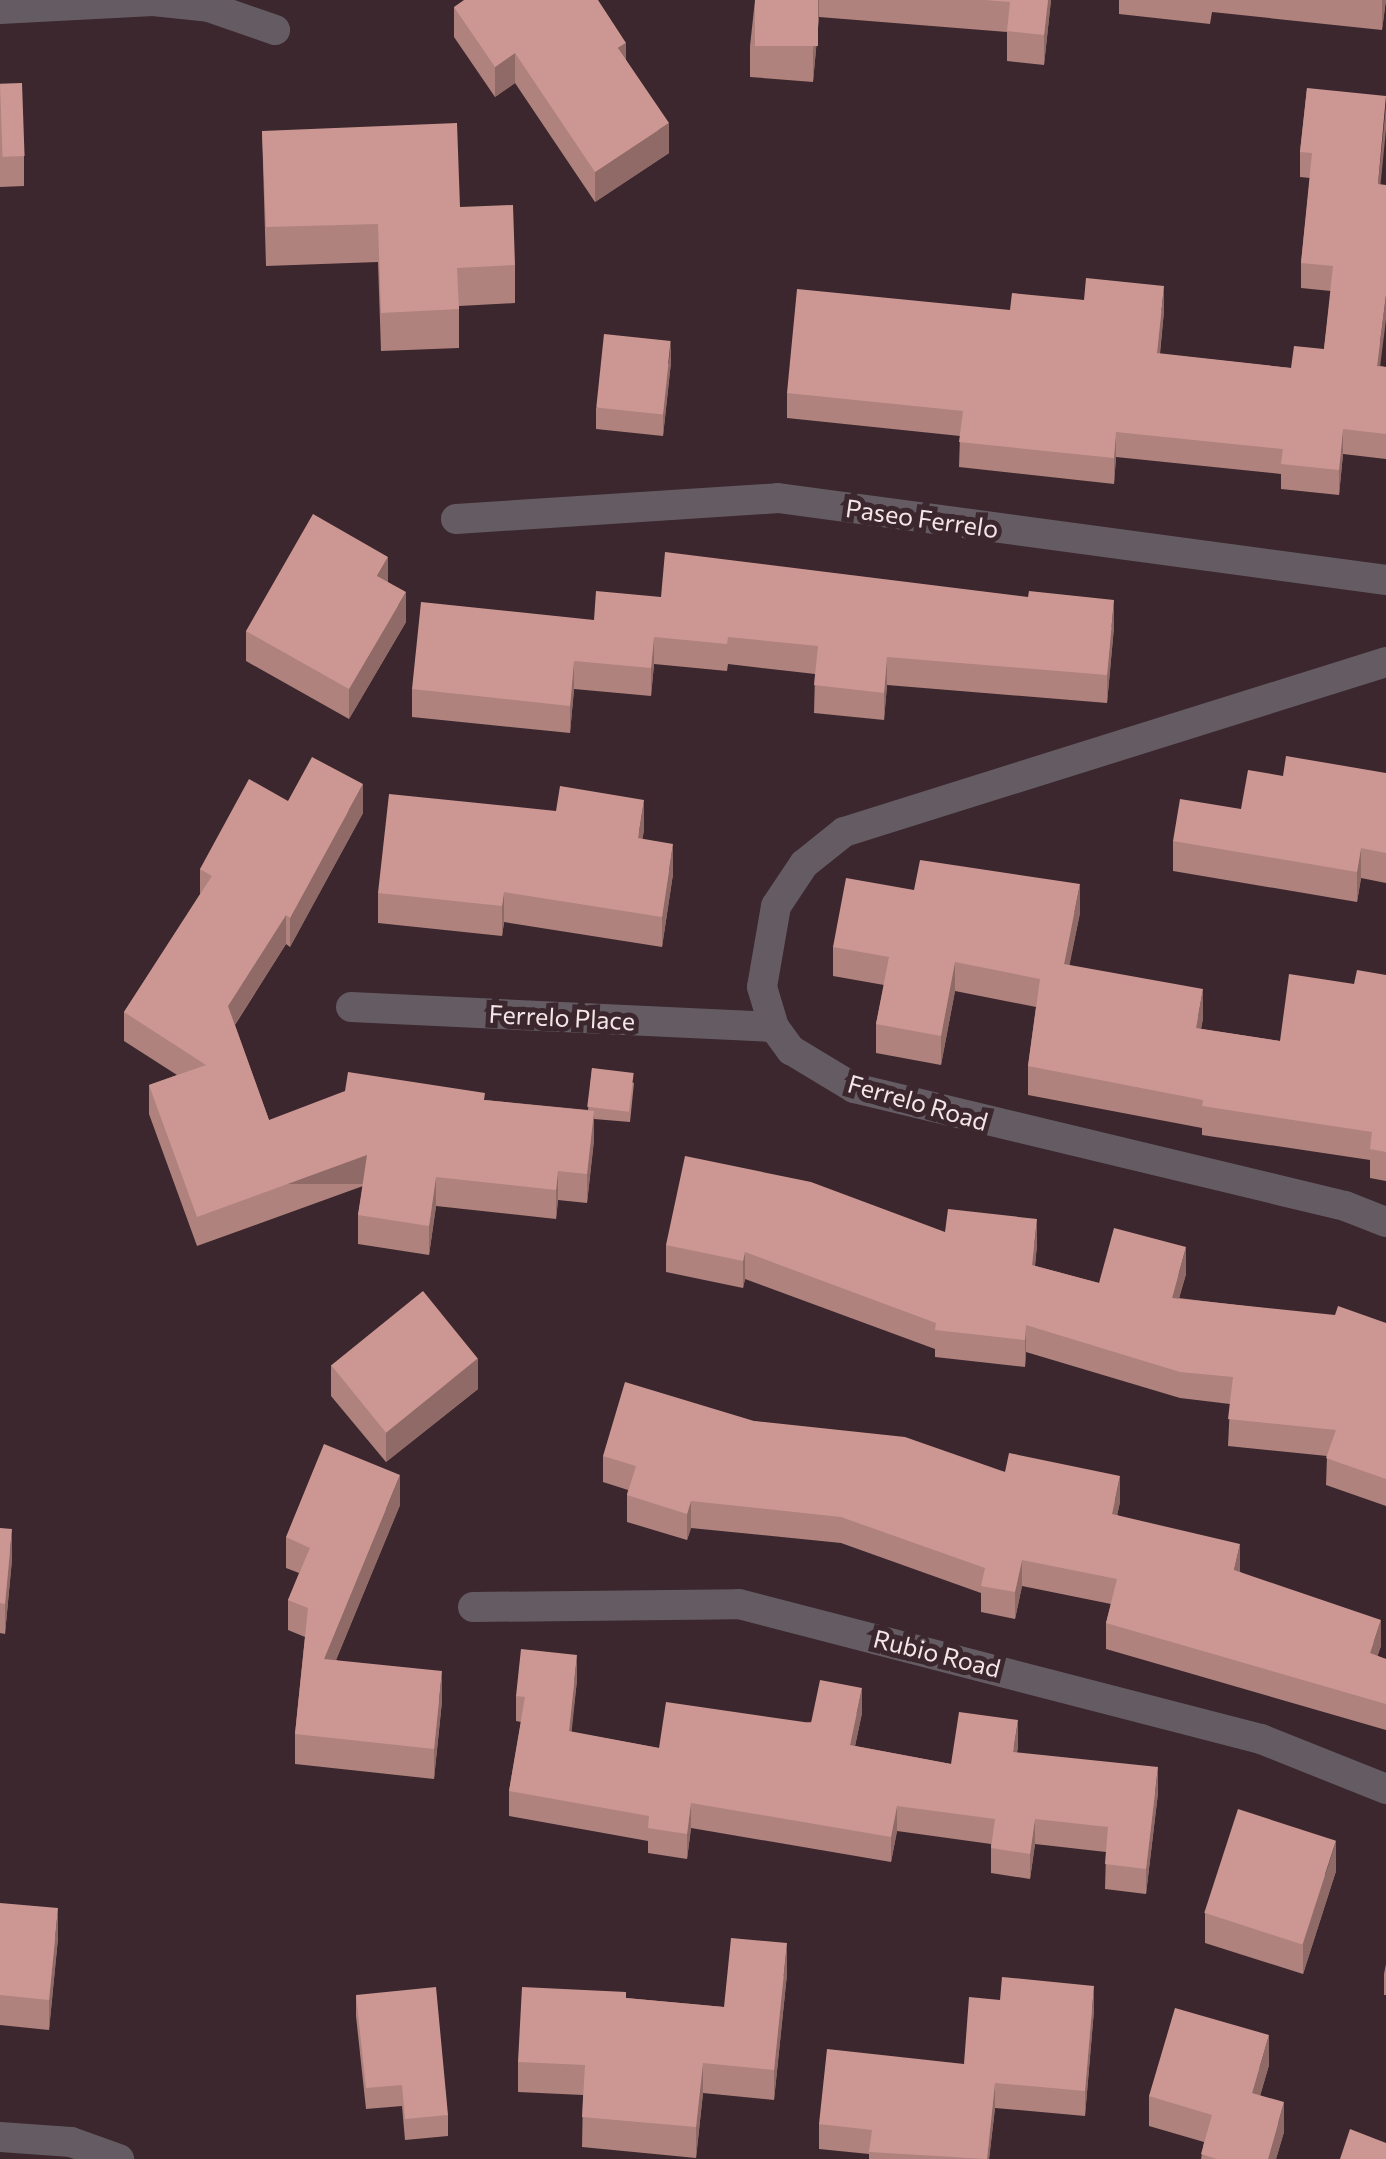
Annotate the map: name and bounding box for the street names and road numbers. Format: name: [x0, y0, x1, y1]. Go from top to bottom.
street label: Paseo Ferrelo: [844, 492, 1000, 544]
street label: Ferrelo Place: [488, 998, 636, 1036]
street label: Ferrelo Road: [845, 1068, 991, 1136]
street label: Rubio Road: [870, 1623, 1004, 1683]

